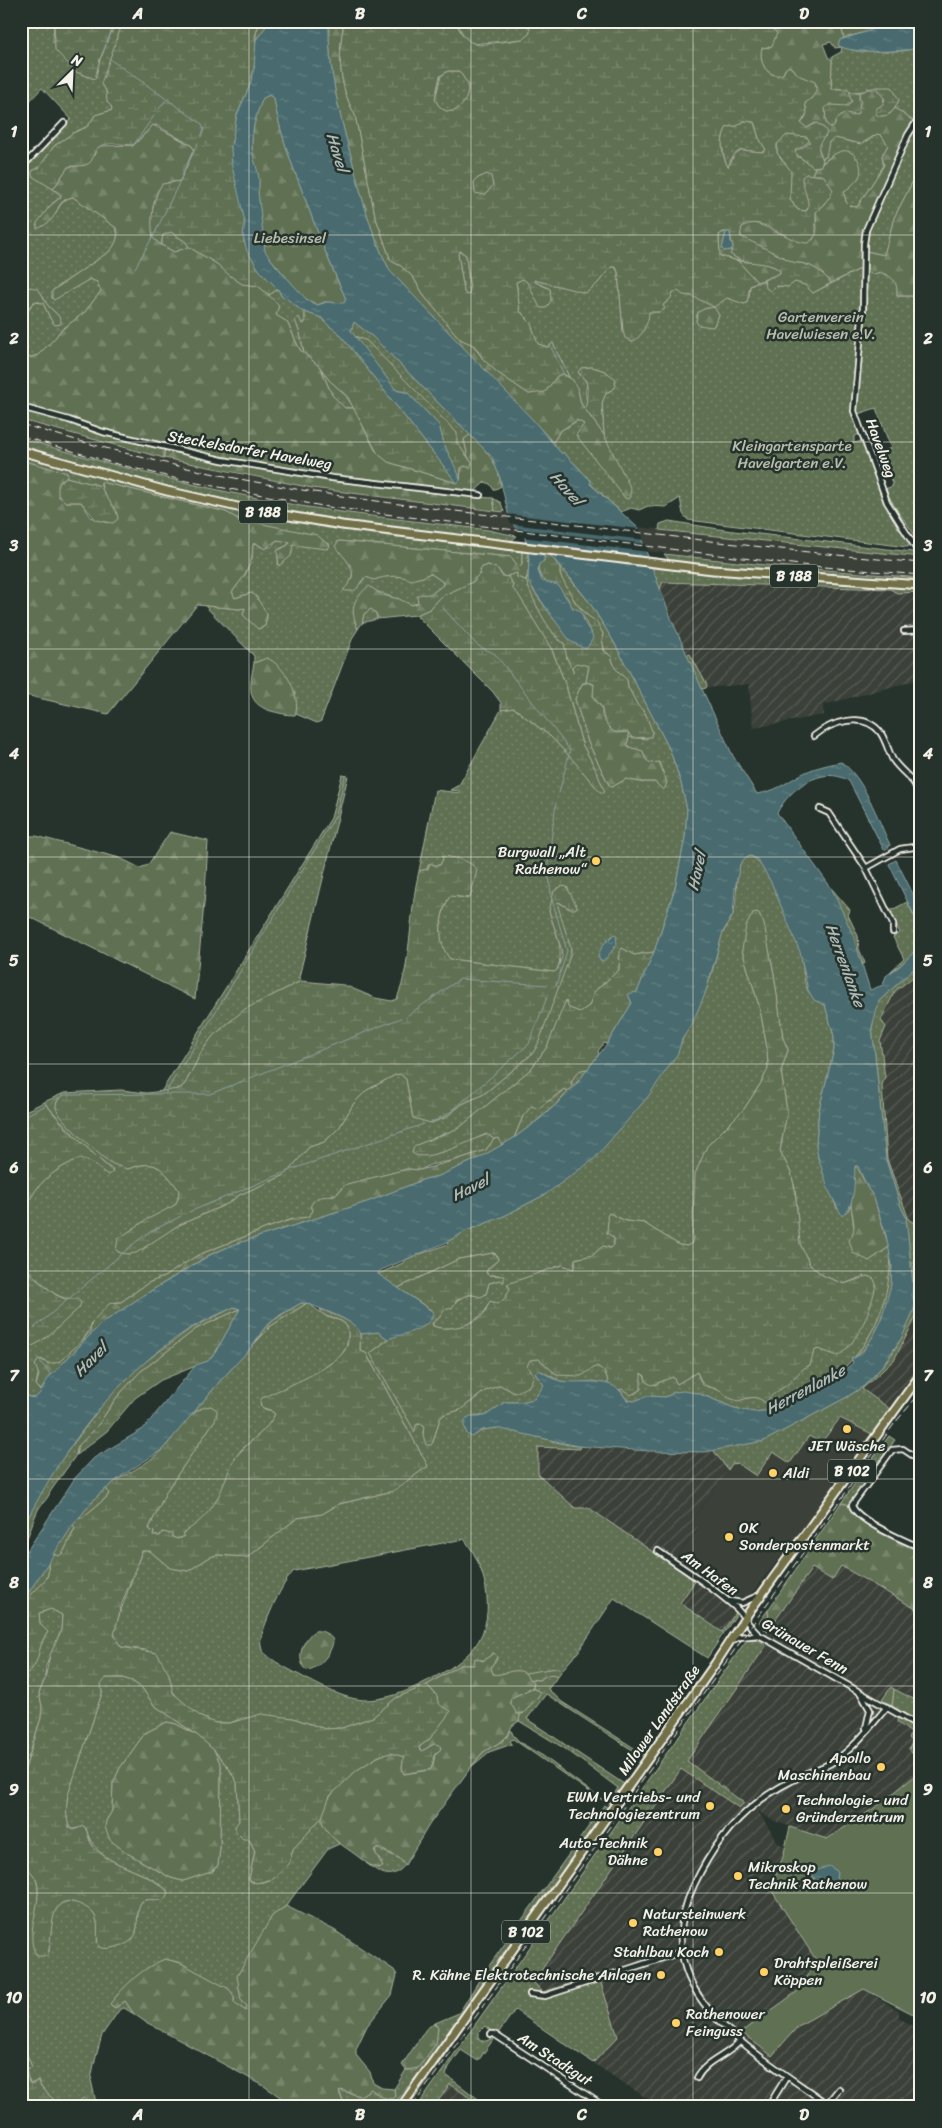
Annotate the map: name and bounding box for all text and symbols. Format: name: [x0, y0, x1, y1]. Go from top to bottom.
text: A: [132, 0, 143, 28]
text: B: [355, 0, 366, 28]
text: C: [576, 0, 588, 28]
text: D: [799, 0, 809, 28]
text: N: [67, 47, 87, 74]
north arrow: [48, 48, 98, 98]
text: 1: [11, 117, 18, 146]
text: 1: [925, 117, 932, 146]
water label: Havel: [318, 129, 358, 179]
park label: Liebesinsel: [254, 225, 327, 251]
park label: Gartenverein Havelwiesen e.V.: [766, 304, 876, 347]
text: 2: [8, 324, 19, 353]
text: 2: [922, 324, 933, 353]
street label: Havelweg: [858, 414, 904, 482]
street label: Steckelsdorfer Havelweg: [166, 423, 334, 477]
park label: Kleingartensparte Havelgarten e.V.: [732, 433, 852, 476]
water label: Havel: [543, 464, 593, 515]
road number: B 188: [239, 501, 287, 524]
text: 3: [9, 531, 19, 560]
text: 3: [923, 531, 933, 560]
road number: B 188: [770, 564, 818, 588]
text: 4: [8, 739, 19, 768]
text: 4: [922, 739, 933, 768]
place label: Burgwall „Alt Rathenow“: [498, 839, 588, 882]
water label: Havel: [678, 845, 716, 893]
marker: Burgwall „Alt Rathenow“: [590, 855, 602, 867]
water label: Herrenlanke: [817, 919, 875, 1013]
text: 5: [9, 946, 19, 975]
text: 5: [923, 946, 933, 975]
text: 6: [8, 1153, 19, 1182]
text: 6: [922, 1153, 933, 1182]
water label: Havel: [446, 1164, 498, 1209]
water label: Havel: [66, 1333, 117, 1384]
water label: Herrenlanke: [760, 1355, 852, 1423]
text: 7: [9, 1361, 20, 1390]
text: 7: [923, 1361, 934, 1390]
marker: JET Wäsche: [841, 1423, 853, 1435]
place label: JET Wäsche: [808, 1433, 886, 1459]
place label: Aldi: [782, 1460, 810, 1486]
road number: B 102: [828, 1460, 876, 1482]
marker: Aldi: [767, 1467, 779, 1479]
place label: OK Sonderpostenmarkt: [739, 1515, 870, 1558]
marker: OK Sonderpostenmarkt: [723, 1531, 735, 1543]
street label: Am Hafen: [675, 1543, 744, 1603]
text: 8: [8, 1568, 19, 1597]
text: 8: [922, 1568, 933, 1597]
street label: Grünauer Fenn: [757, 1611, 853, 1681]
street label: Milower Landstraße: [611, 1659, 707, 1781]
place label: Apollo Maschinenbau: [778, 1745, 871, 1788]
marker: Apollo Maschinenbau: [875, 1761, 887, 1773]
text: 9: [9, 1775, 19, 1804]
text: 9: [923, 1775, 933, 1804]
place label: EWM Vertriebs- und Technologiezentrum: [566, 1784, 701, 1827]
place label: Technologie- und Gründerzentrum: [796, 1787, 909, 1830]
marker: EWM Vertriebs- und Technologiezentrum: [704, 1800, 716, 1812]
marker: Technologie- und Gründerzentrum: [780, 1803, 792, 1815]
place label: Auto-Technik Dähne: [558, 1830, 648, 1873]
marker: Auto-Technik Dähne: [652, 1846, 664, 1858]
place label: Mikroskop Technik Rathenow: [748, 1854, 868, 1897]
marker: Mikroskop Technik Rathenow: [732, 1870, 744, 1882]
place label: Natursteinwerk Rathenow: [643, 1901, 746, 1944]
marker: Natursteinwerk Rathenow: [627, 1917, 639, 1929]
road number: B 102: [502, 1920, 550, 1944]
place label: Stahlbau Koch: [614, 1939, 709, 1965]
marker: Stahlbau Koch: [713, 1946, 725, 1958]
place label: Drahtspleißerei Köppen: [774, 1950, 878, 1993]
place label: R. Kähne Elektrotechnische Anlagen: [413, 1962, 651, 1988]
marker: Drahtspleißerei Köppen: [758, 1966, 770, 1978]
marker: R. Kähne Elektrotechnische Anlagen: [655, 1969, 667, 1981]
text: 10: [6, 1983, 22, 2012]
text: 10: [920, 1983, 936, 2012]
place label: Rathenower Feinguss: [686, 2001, 765, 2044]
marker: Rathenower Feinguss: [670, 2017, 682, 2029]
street label: Am Stadtgut: [511, 2024, 598, 2094]
text: A: [132, 2100, 143, 2128]
text: B: [355, 2100, 366, 2128]
text: C: [576, 2100, 588, 2128]
text: D: [799, 2100, 809, 2128]

